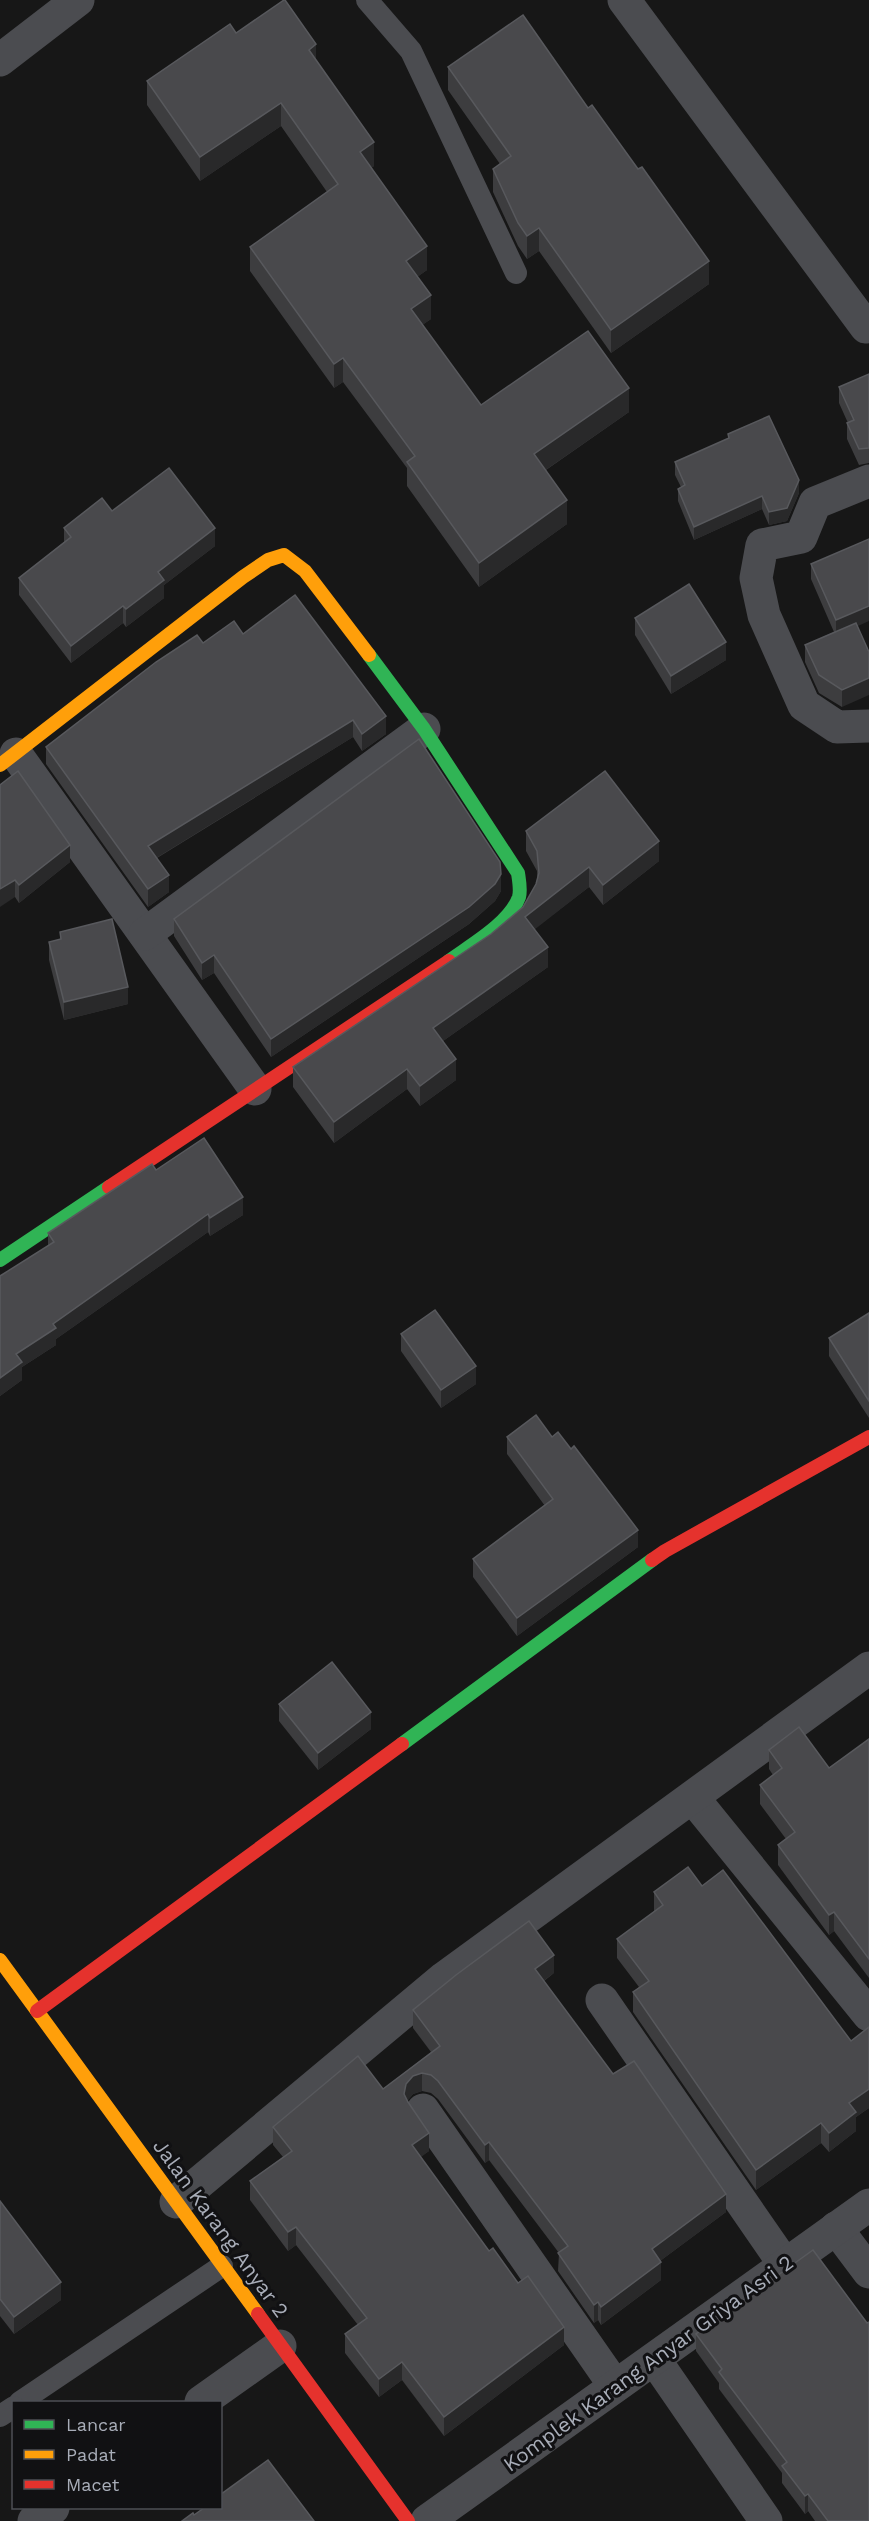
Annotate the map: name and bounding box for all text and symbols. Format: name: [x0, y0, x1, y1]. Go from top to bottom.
street label: Jalan Karang Anyar 2: [148, 2134, 294, 2322]
street label: Komplek Karang Anyar Griya Asri 2: [498, 2249, 798, 2477]
legend: [12, 2401, 222, 2509]
text: Lancar: [66, 2414, 126, 2435]
text: Padat: [66, 2444, 116, 2465]
text: Macet: [66, 2474, 120, 2495]

